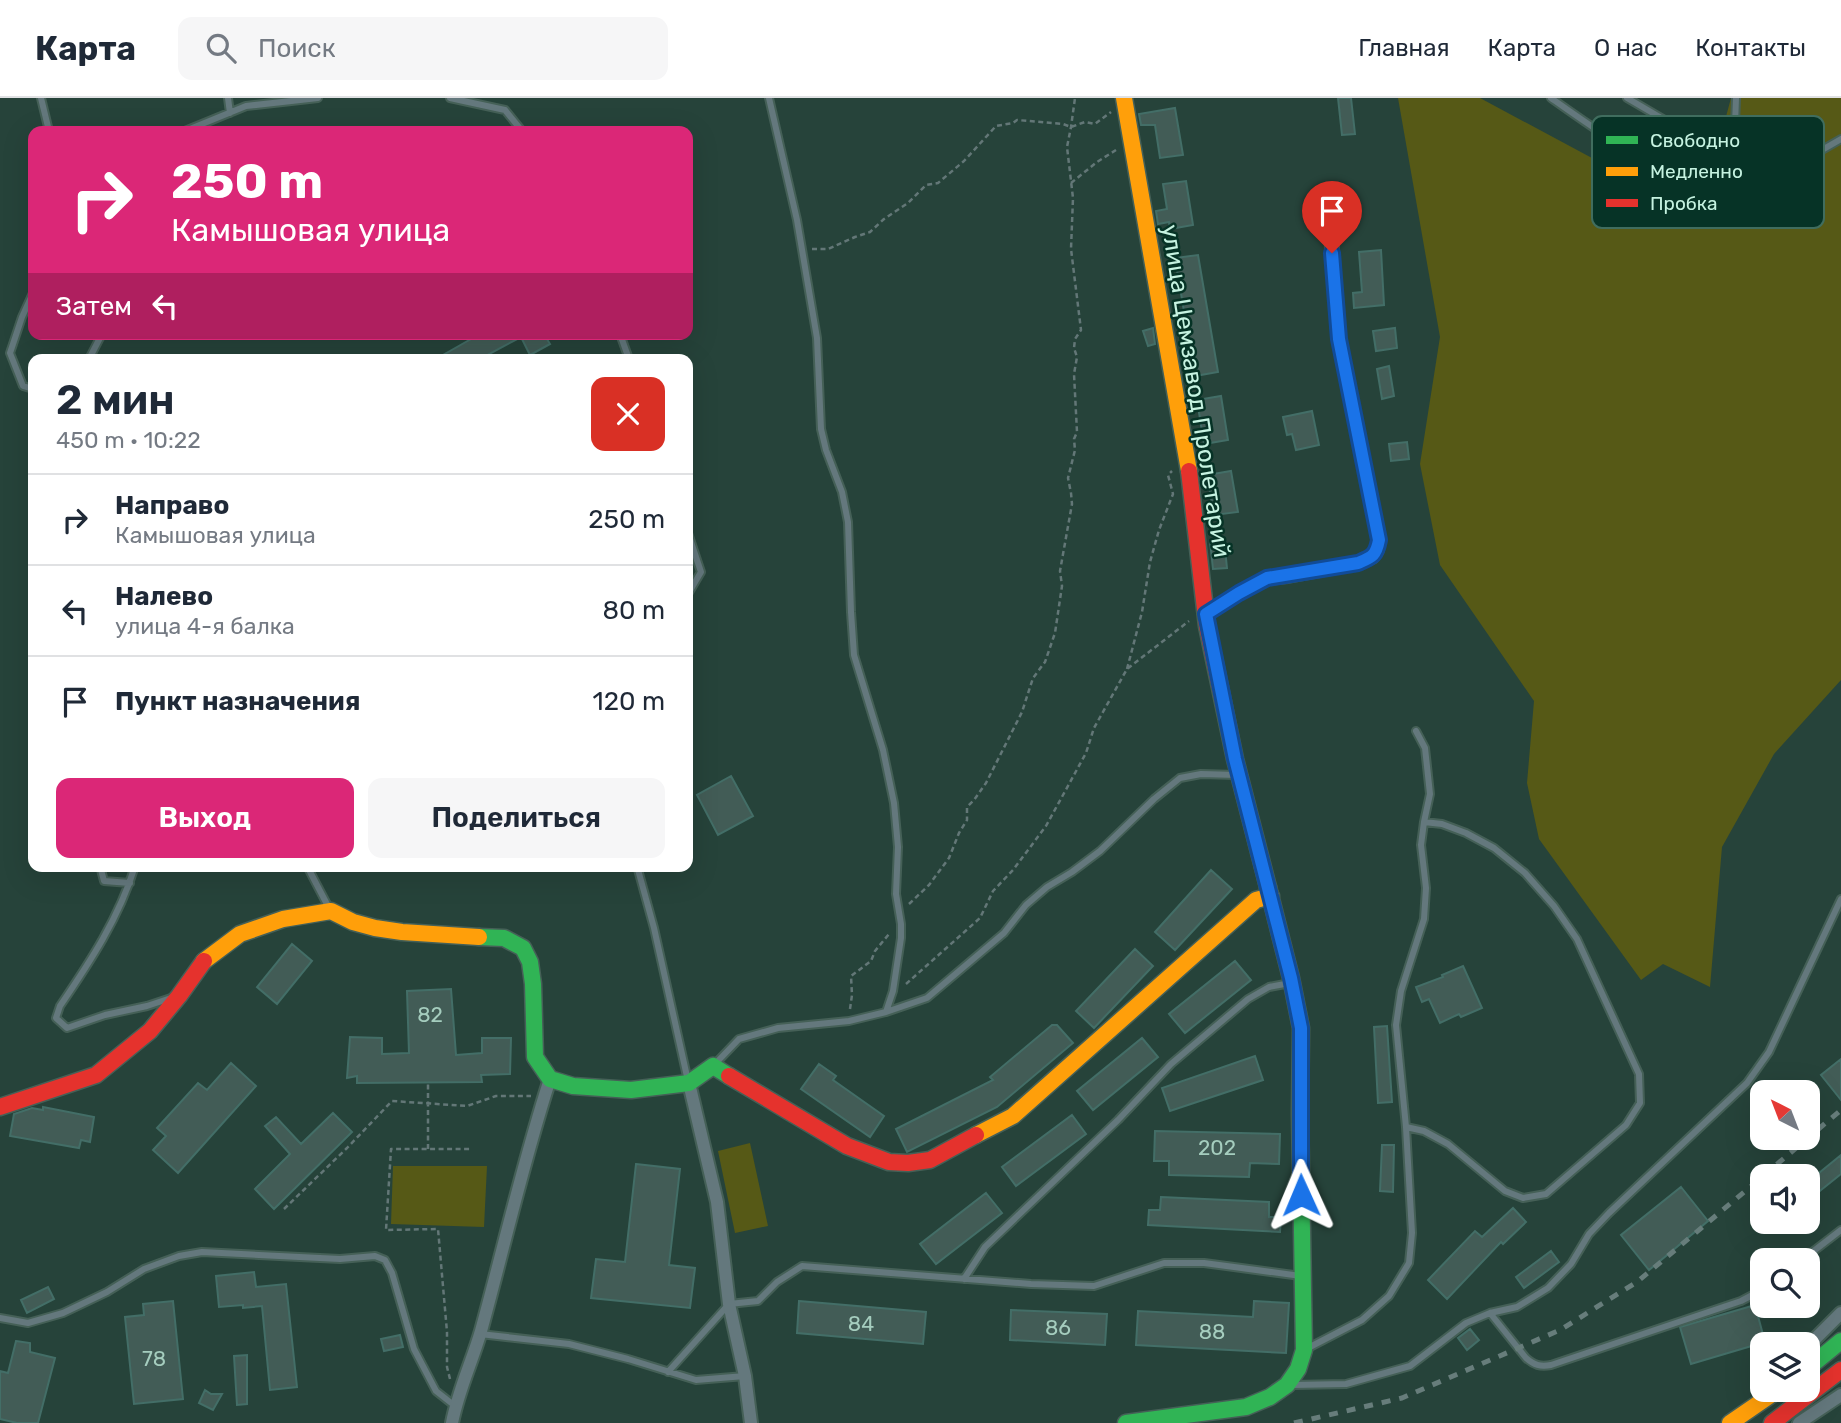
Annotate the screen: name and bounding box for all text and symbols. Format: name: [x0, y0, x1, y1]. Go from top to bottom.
search box: [178, 17, 668, 80]
text: Карта: [35, 29, 136, 68]
icon: search: [202, 29, 240, 67]
text: Поиск: [258, 33, 336, 64]
text: Главная: [1358, 34, 1450, 62]
text: Карта: [1488, 34, 1556, 62]
text: О нас: [1594, 34, 1657, 62]
text: Контакты: [1695, 34, 1806, 62]
legend: [1592, 116, 1824, 228]
text: Свободно: [1650, 129, 1740, 152]
text: 250 m: [171, 152, 323, 210]
icon: right: [56, 154, 147, 245]
text: Медленно: [1650, 160, 1743, 183]
pin: [1302, 181, 1362, 253]
icon: arrive: [1313, 192, 1351, 230]
text: Пробка: [1650, 192, 1718, 215]
text: Камышовая улица: [171, 211, 450, 249]
street label: улица Цемзавод Пролетарий: [1156, 223, 1236, 559]
icon: left: [146, 287, 184, 325]
text: Затем: [56, 291, 132, 322]
text: 2 мин: [56, 375, 175, 425]
button: close: [591, 377, 665, 451]
text: 450 m · 10:22: [56, 426, 201, 454]
text: Направо: [115, 490, 229, 521]
icon: right: [56, 501, 94, 539]
text: 250 m: [588, 504, 665, 535]
text: Камышовая улица: [115, 521, 316, 549]
text: Налево: [115, 581, 213, 612]
icon: left: [56, 592, 94, 630]
text: 80 m: [602, 595, 665, 626]
text: улица 4-я балка: [115, 612, 295, 640]
icon: arrive: [56, 683, 94, 721]
text: Пункт назначения: [115, 686, 360, 717]
text: 120 m: [593, 686, 665, 717]
button: Выход: [56, 778, 354, 858]
button: Поделиться: [368, 778, 665, 858]
house number: 82: [417, 1002, 443, 1027]
north arrow: [1750, 1080, 1820, 1150]
map controls: [1750, 1080, 1820, 1402]
house number: 202: [1198, 1135, 1236, 1160]
position arrow: [1264, 1158, 1338, 1232]
button: sound: [1750, 1164, 1820, 1234]
button: search: [1750, 1248, 1820, 1318]
house number: 84: [848, 1311, 874, 1336]
house number: 86: [1045, 1315, 1071, 1340]
house number: 88: [1199, 1319, 1225, 1344]
button: layers: [1750, 1332, 1820, 1402]
house number: 78: [142, 1346, 166, 1371]

